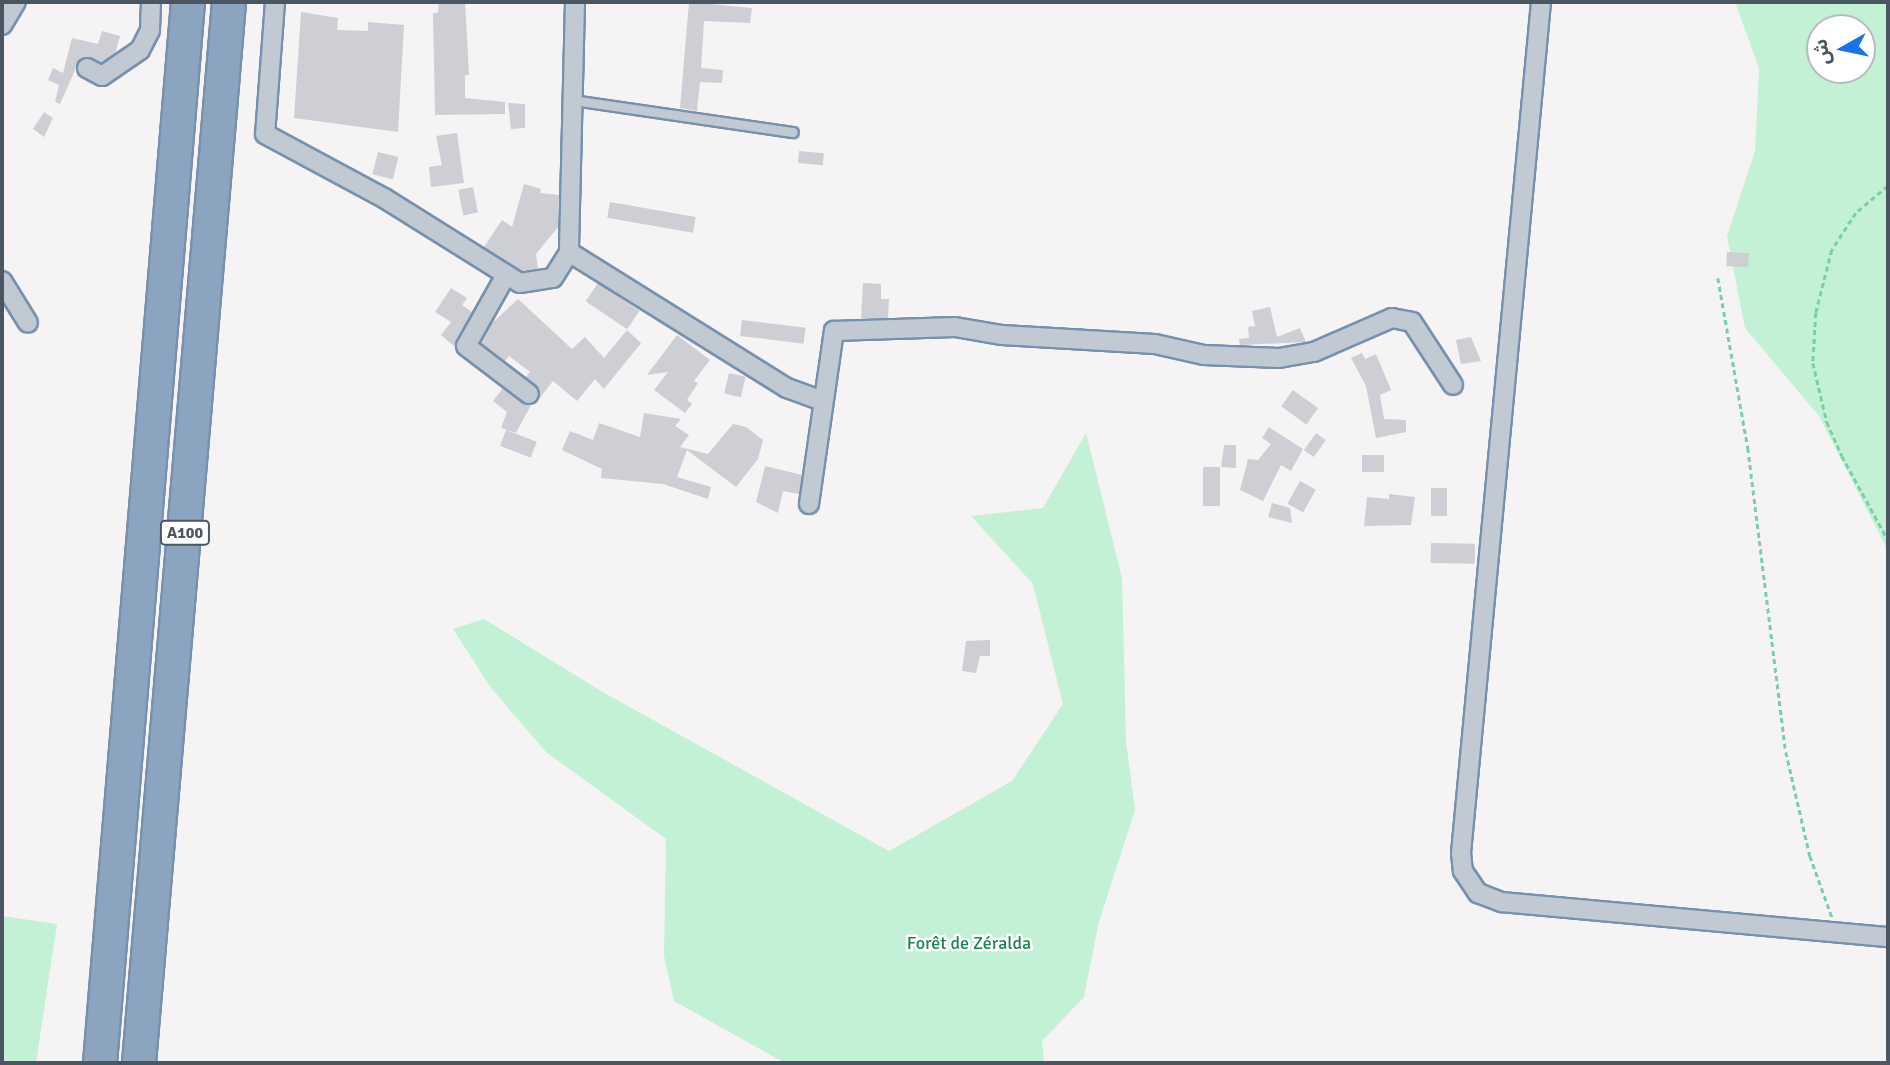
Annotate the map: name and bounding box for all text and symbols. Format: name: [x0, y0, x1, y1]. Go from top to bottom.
north arrow: [1806, 14, 1876, 84]
text: ش: [1808, 37, 1836, 67]
road number: A100: [159, 520, 211, 546]
park label: Forêt de Zéralda: [907, 932, 1031, 954]

